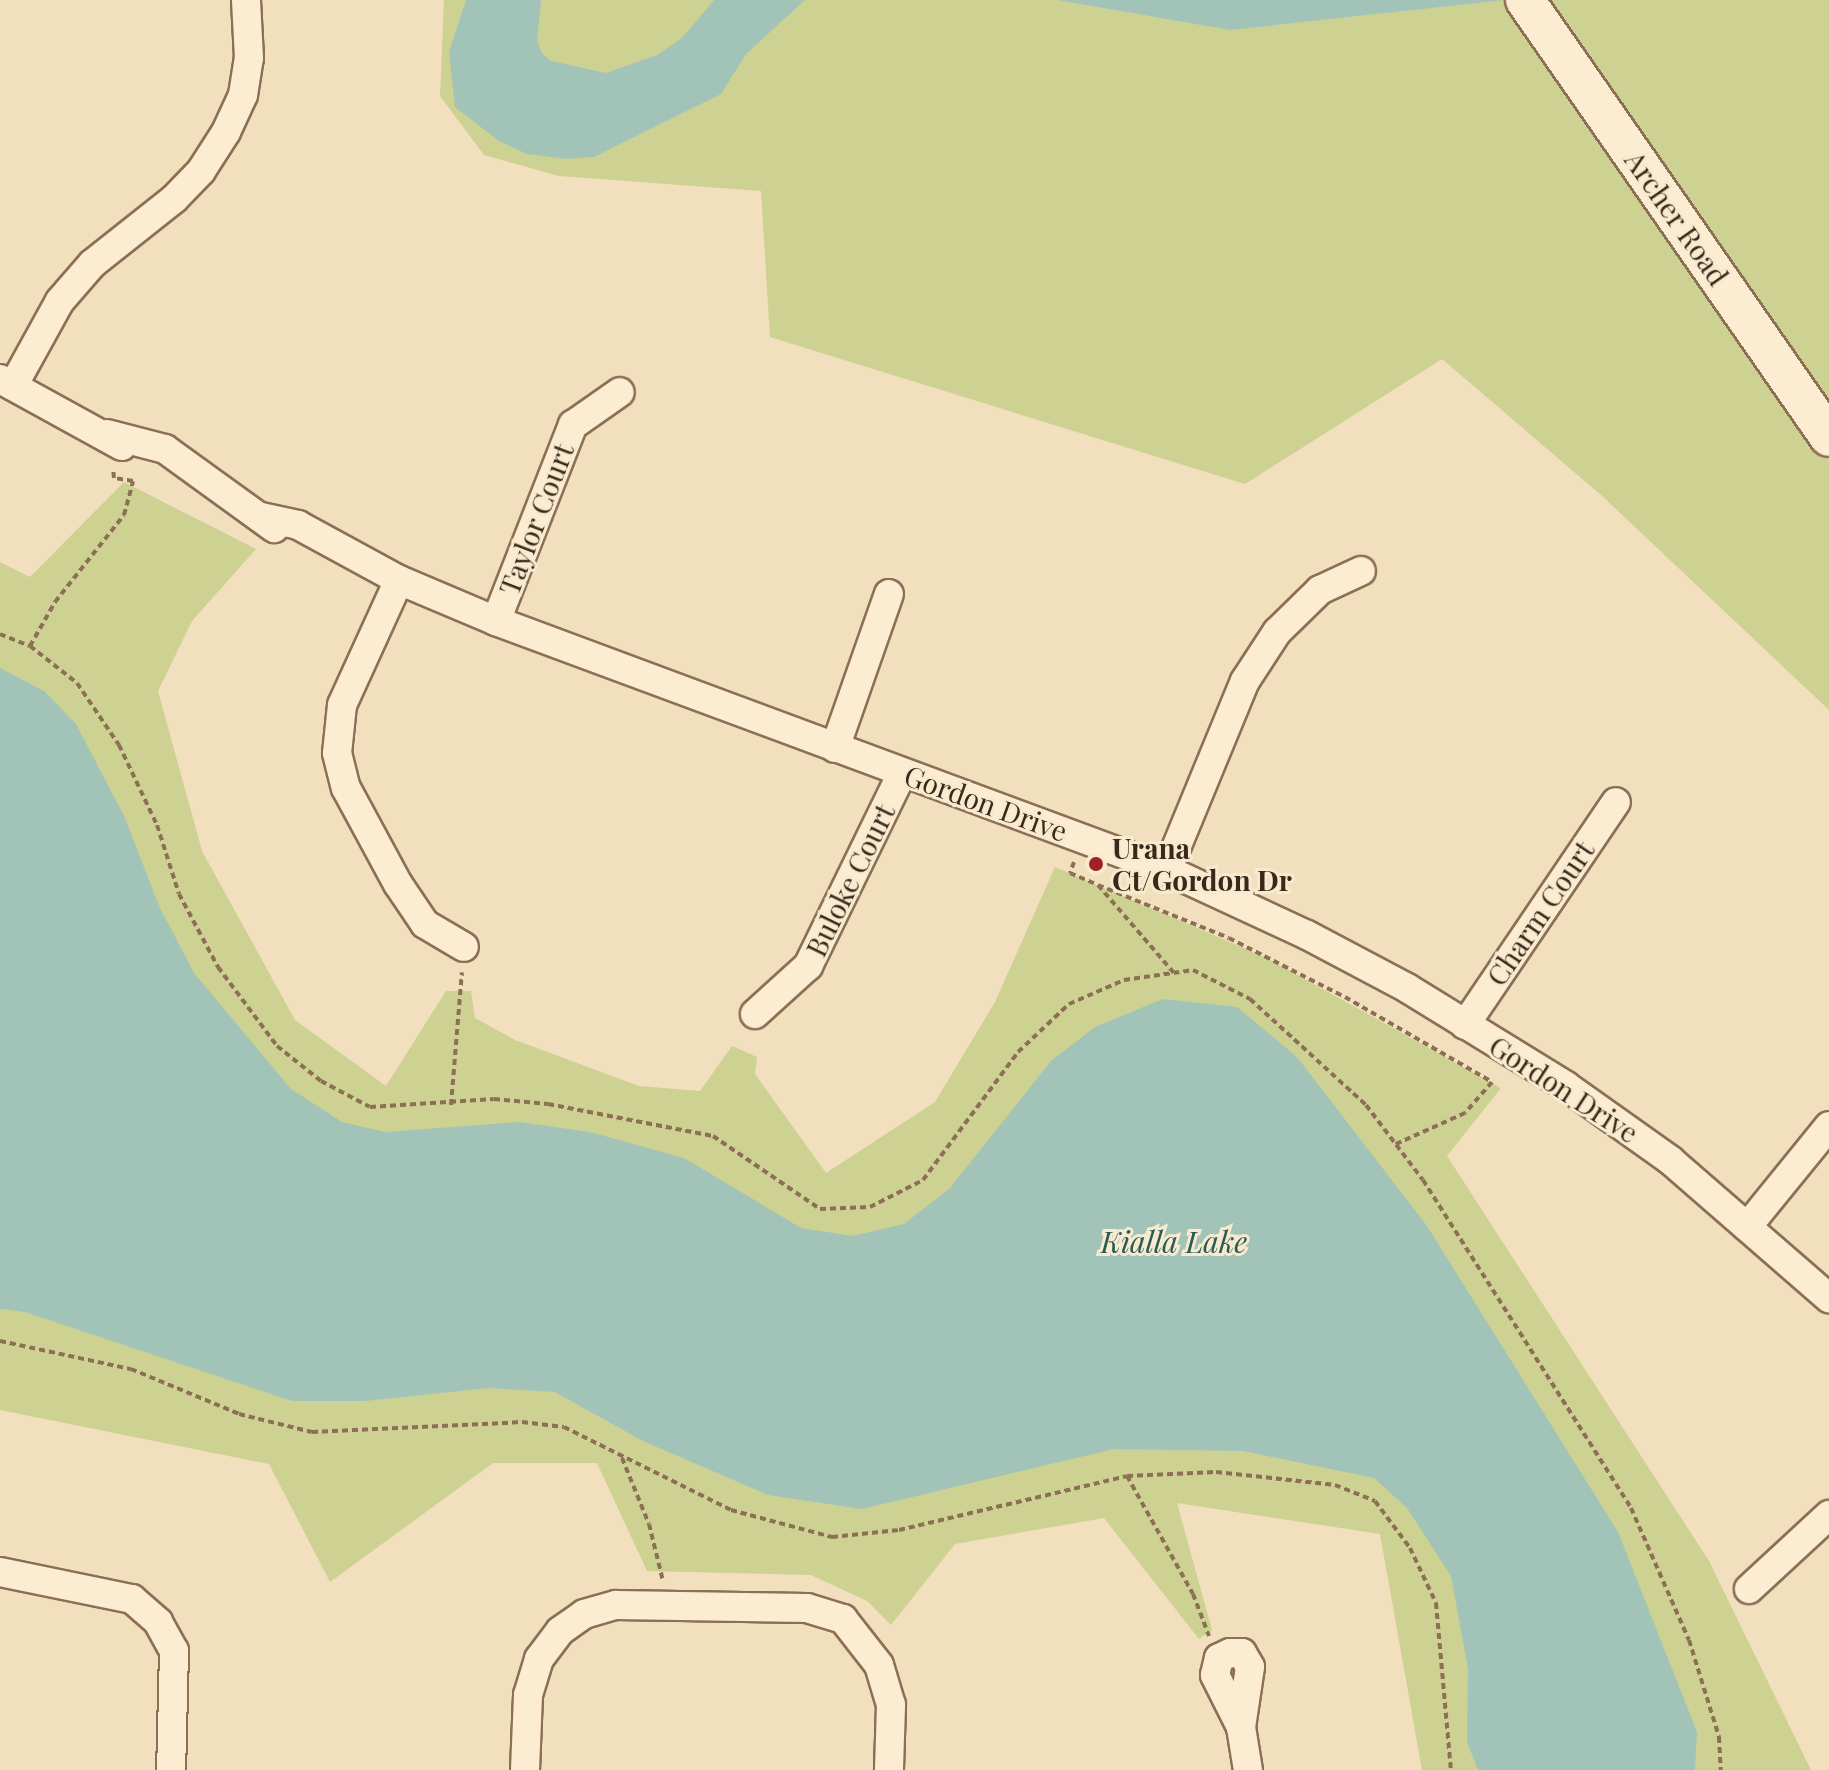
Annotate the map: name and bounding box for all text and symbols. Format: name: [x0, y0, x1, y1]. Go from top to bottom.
street label: Archer Road: [1618, 144, 1736, 292]
street label: Taylor Court: [492, 438, 580, 600]
street label: Gordon Drive: [900, 758, 1072, 848]
street label: Buloke Court: [799, 798, 901, 962]
place label: Urana Ct/Gordon Dr: [1112, 831, 1292, 897]
street label: Charm Court: [1479, 834, 1601, 992]
marker: Urana Ct/Gordon Dr: [1087, 855, 1105, 873]
street label: Gordon Drive: [1483, 1028, 1645, 1150]
water label: Kialla Lake: [1101, 1223, 1247, 1259]

